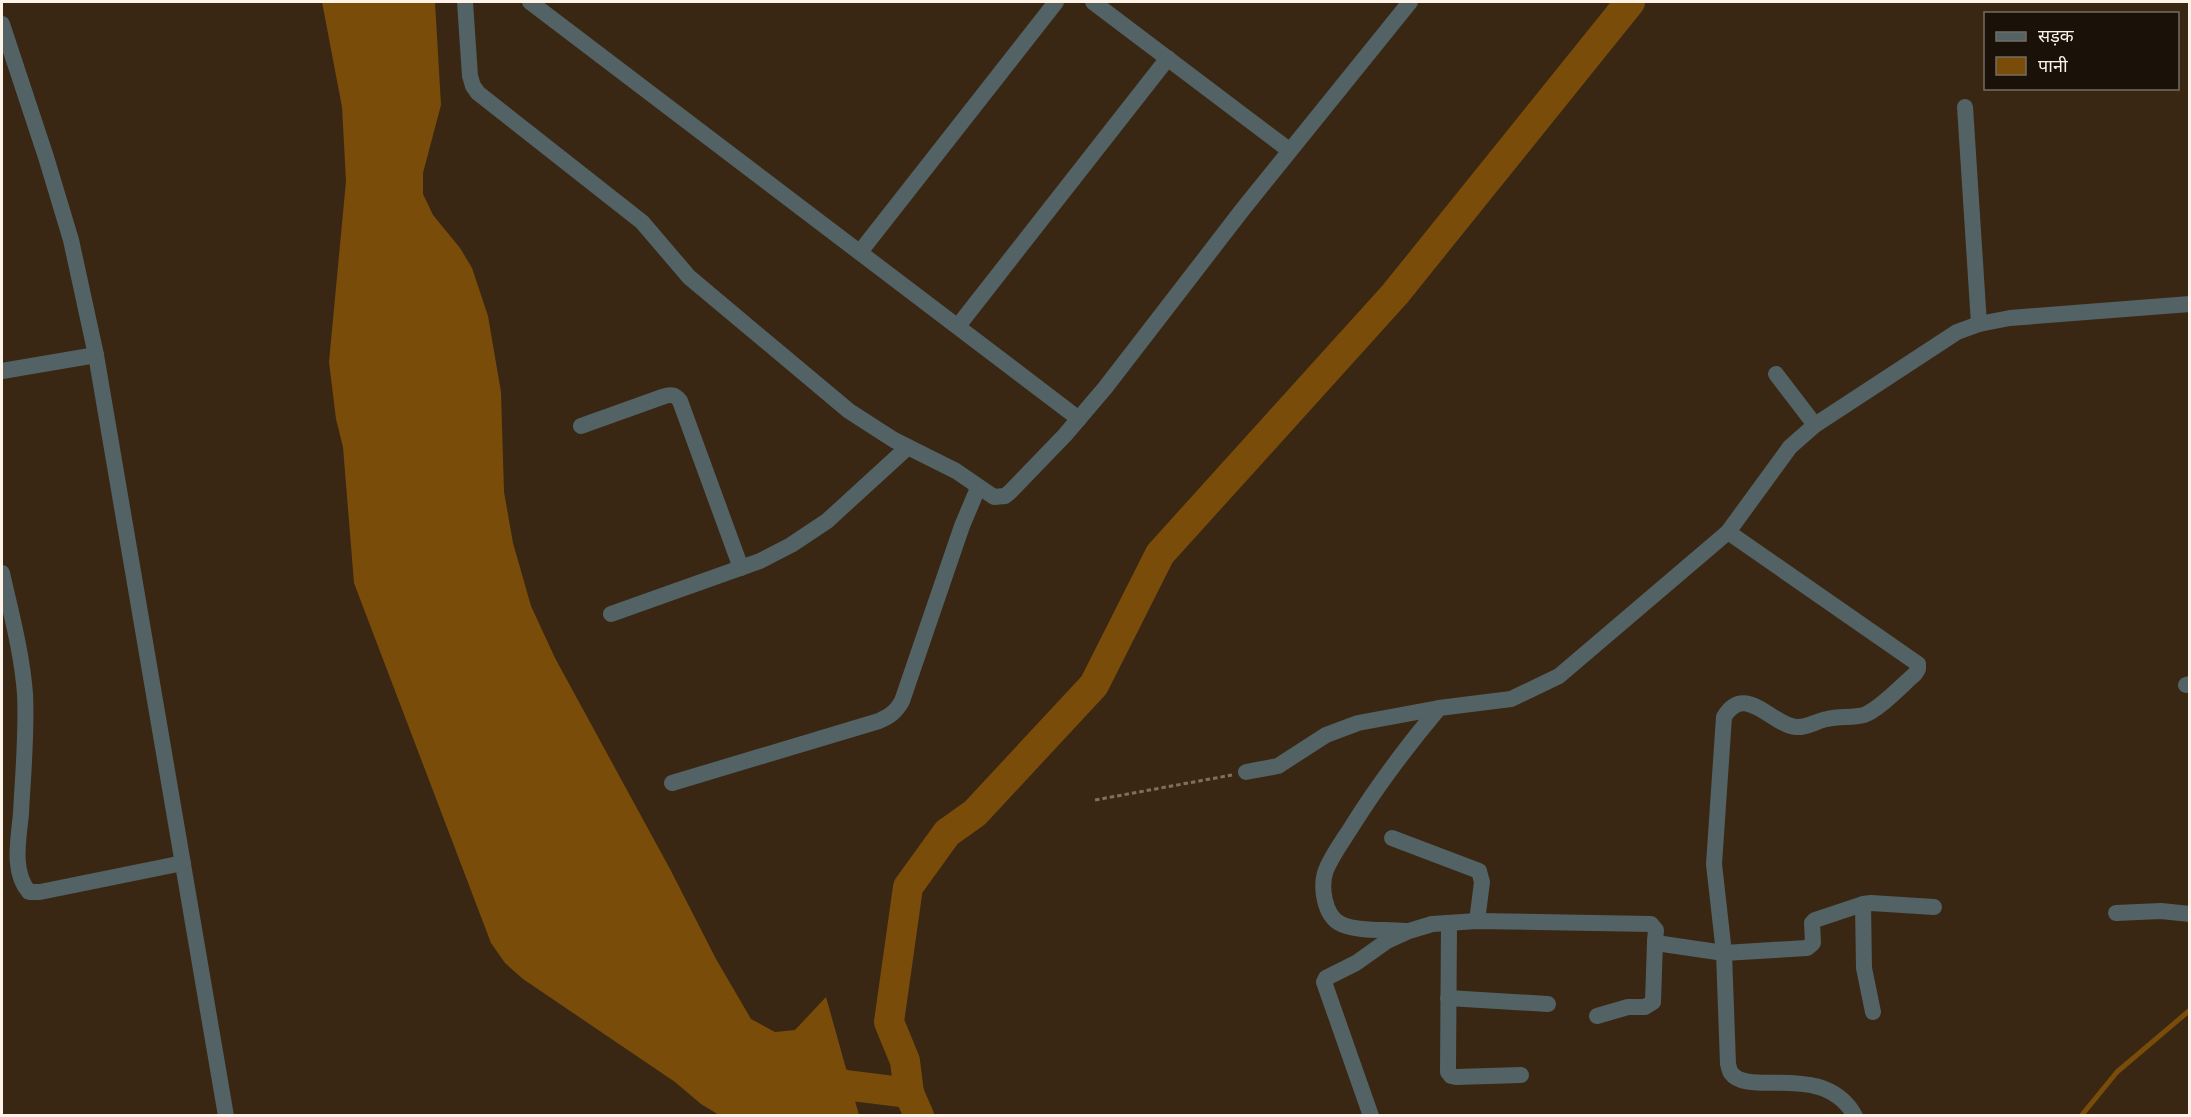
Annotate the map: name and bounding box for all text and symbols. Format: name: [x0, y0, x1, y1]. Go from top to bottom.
legend: [1984, 12, 2179, 90]
text: सड़क: [2038, 21, 2075, 48]
text: पानी: [2038, 51, 2068, 78]

